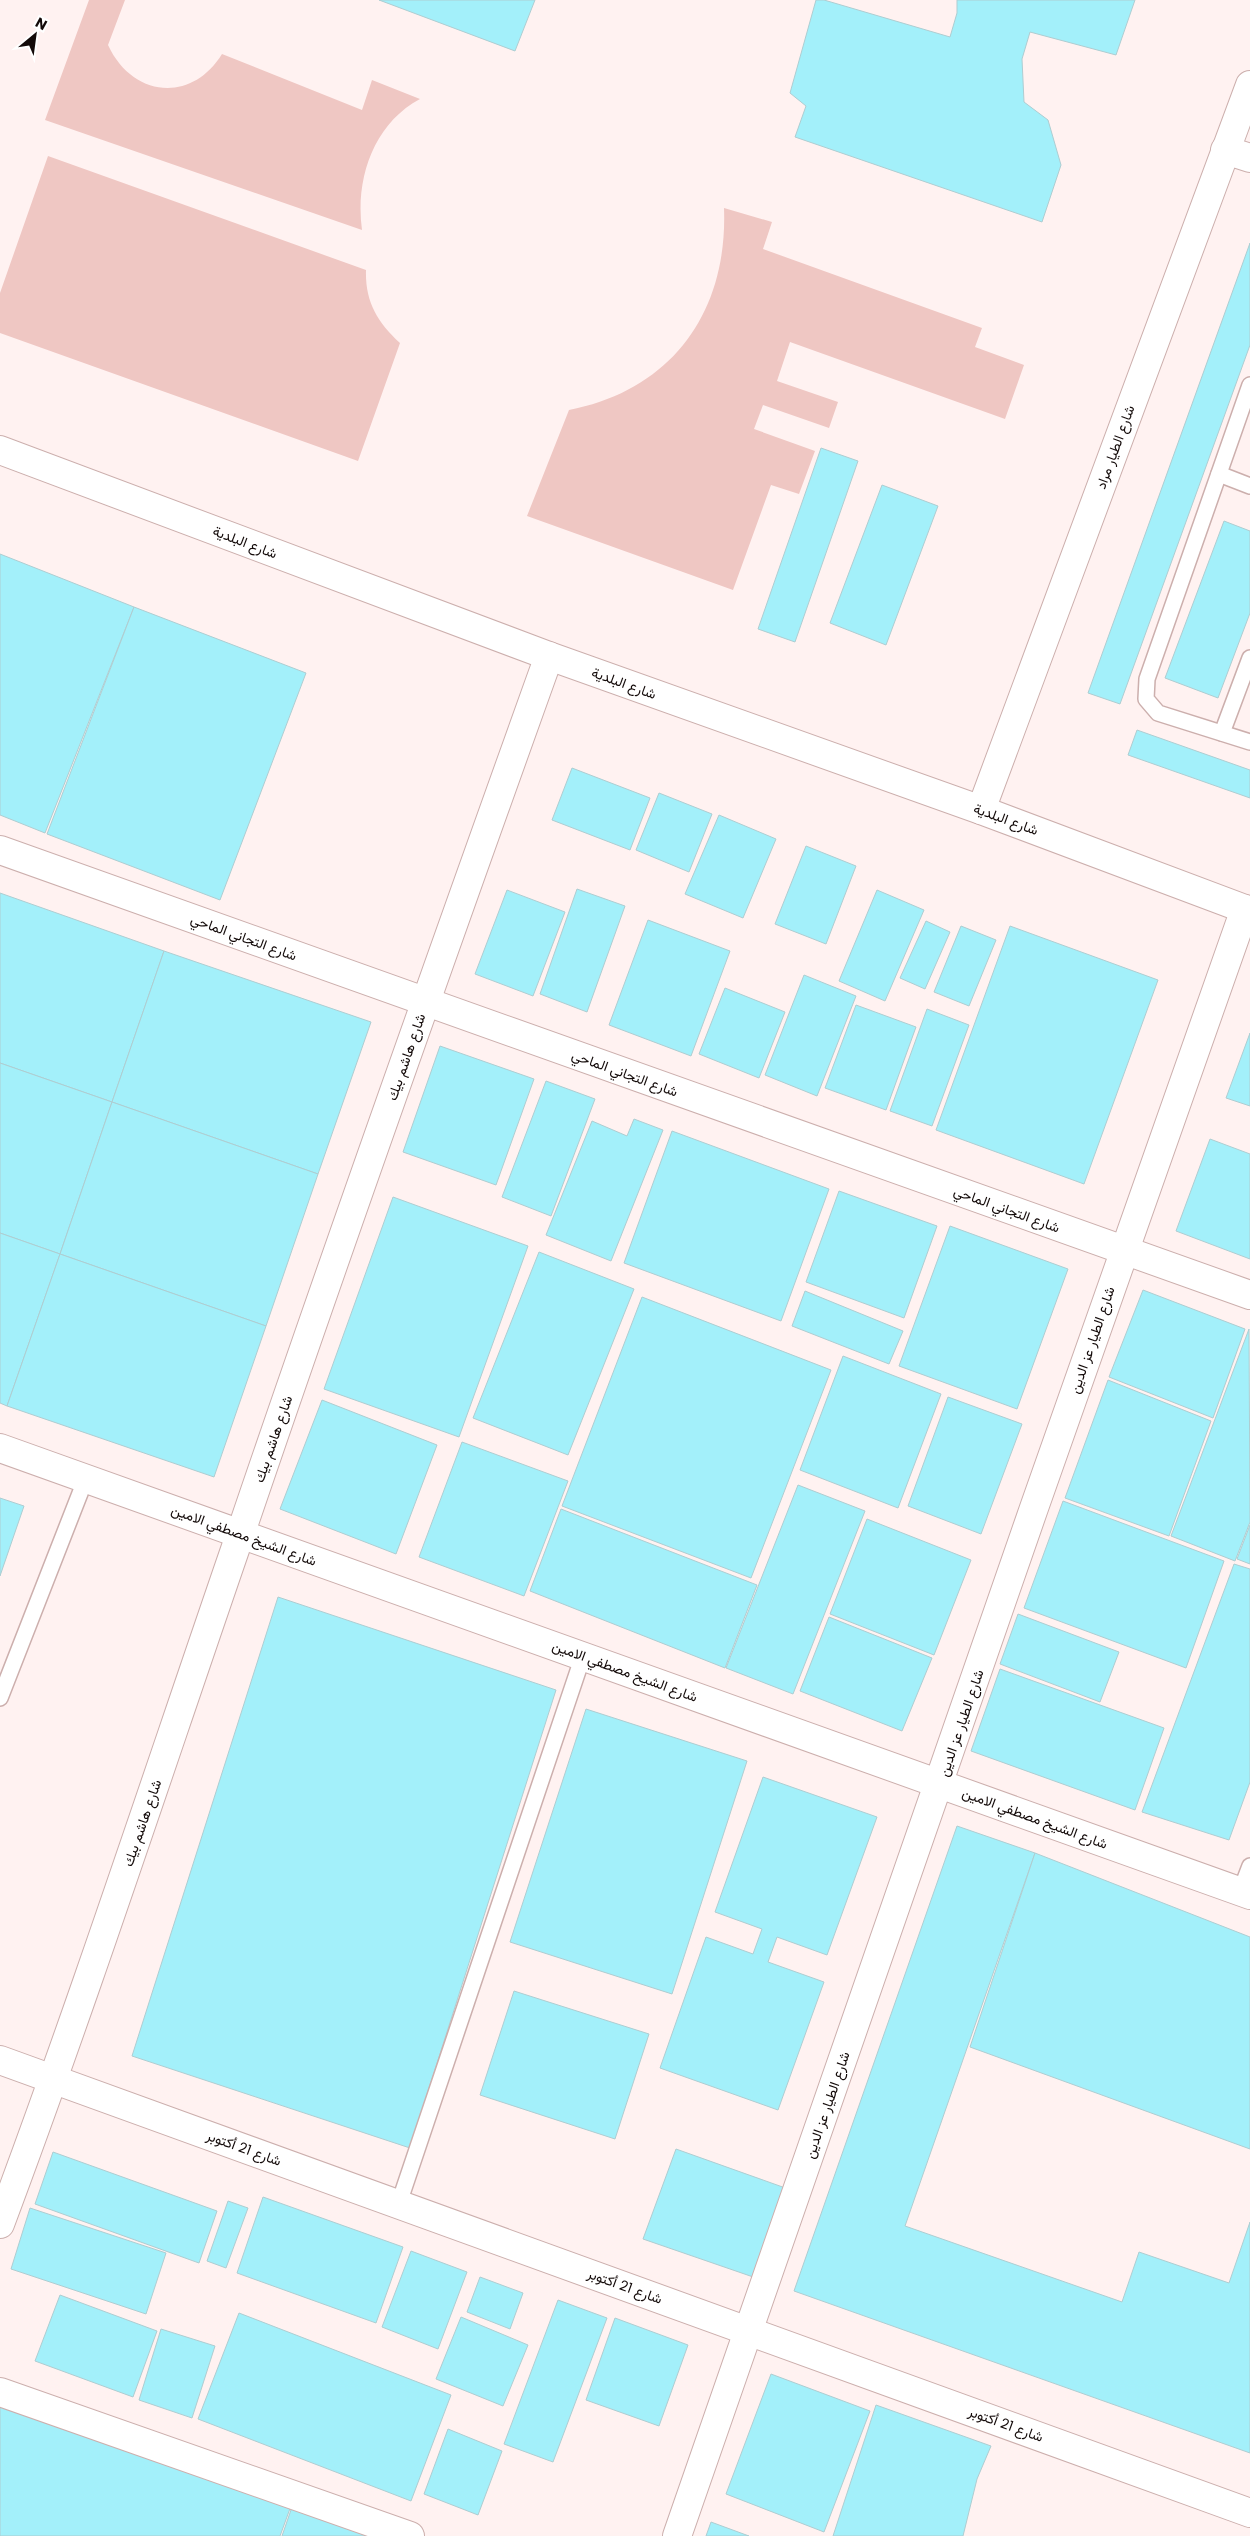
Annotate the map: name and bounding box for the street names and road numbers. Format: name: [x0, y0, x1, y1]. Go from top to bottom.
street label: شارع الطيار مراد: [1091, 402, 1140, 492]
street label: شارع البلدية: [210, 521, 280, 564]
street label: شارع البلدية: [589, 662, 659, 705]
street label: شارع البلدية: [971, 798, 1041, 841]
street label: شارع التجاني الماحي: [187, 909, 300, 967]
street label: شارع هاشم بيك: [382, 1011, 431, 1104]
street label: شارع التجاني الماحي: [568, 1045, 681, 1103]
street label: شارع التجاني الماحي: [950, 1181, 1063, 1239]
street label: شارع الطيار عز الدين: [1064, 1284, 1121, 1397]
street label: شارع هاشم بيك: [249, 1393, 298, 1486]
street label: شارع الشيخ مصطفي الامين: [168, 1499, 319, 1572]
street label: شارع الشيخ مصطفي الامين: [549, 1635, 700, 1708]
street label: شارع الطيار عز الدين: [933, 1667, 990, 1780]
street label: شارع هاشم بيك: [118, 1777, 167, 1870]
street label: شارع الشيخ مصطفي الامين: [959, 1782, 1110, 1855]
street label: شارع الطيار عز الدين: [799, 2049, 856, 2162]
street label: شارع 21 أكتوبر: [202, 2125, 284, 2172]
street label: شارع 21 أكتوبر: [583, 2263, 665, 2310]
street label: شارع 21 أكتوبر: [964, 2401, 1046, 2448]

